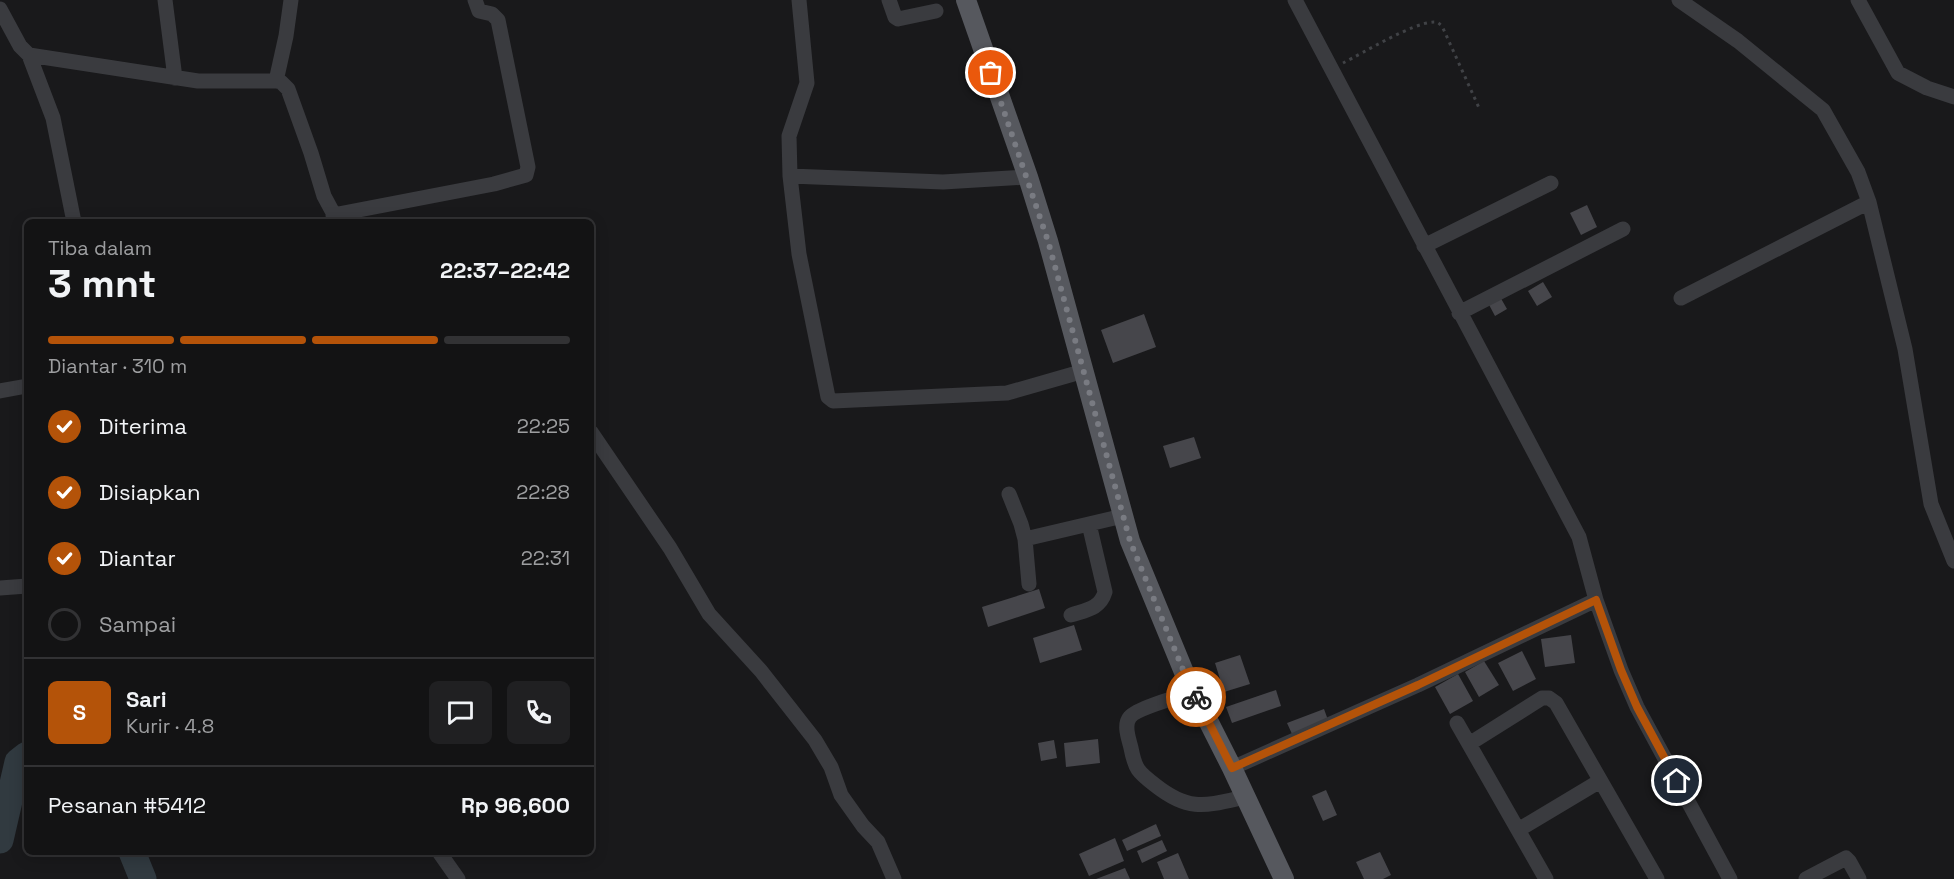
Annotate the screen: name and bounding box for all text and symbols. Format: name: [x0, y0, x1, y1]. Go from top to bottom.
pin: [965, 47, 1016, 98]
icon: bag: [974, 56, 1007, 89]
text: Tiba dalam: [48, 235, 152, 261]
text: 22:37–22:42: [440, 256, 570, 284]
text: 3 mnt: [48, 259, 156, 308]
text: Diantar · 310 m: [48, 353, 187, 379]
icon: check: [48, 410, 81, 443]
text: Diterima: [99, 412, 187, 440]
text: 22:25: [517, 413, 570, 439]
icon: check: [48, 476, 81, 509]
text: Disiapkan: [99, 478, 201, 506]
text: 22:28: [516, 479, 570, 505]
icon: check: [48, 542, 81, 575]
text: Diantar: [99, 544, 176, 572]
text: 22:31: [521, 545, 570, 571]
text: Sampai: [99, 610, 176, 638]
courier: [1166, 667, 1226, 727]
button: chat: [429, 681, 492, 744]
button: phone: [507, 681, 570, 744]
icon: bike: [1180, 681, 1213, 714]
text: Sari: [126, 685, 167, 713]
text: S: [73, 698, 86, 726]
text: Kurir · 4.8: [126, 713, 214, 739]
pin: [1651, 755, 1702, 806]
icon: home: [1660, 764, 1693, 797]
text: Pesanan #5412: [48, 791, 206, 819]
text: Rp 96,600: [461, 791, 570, 819]

